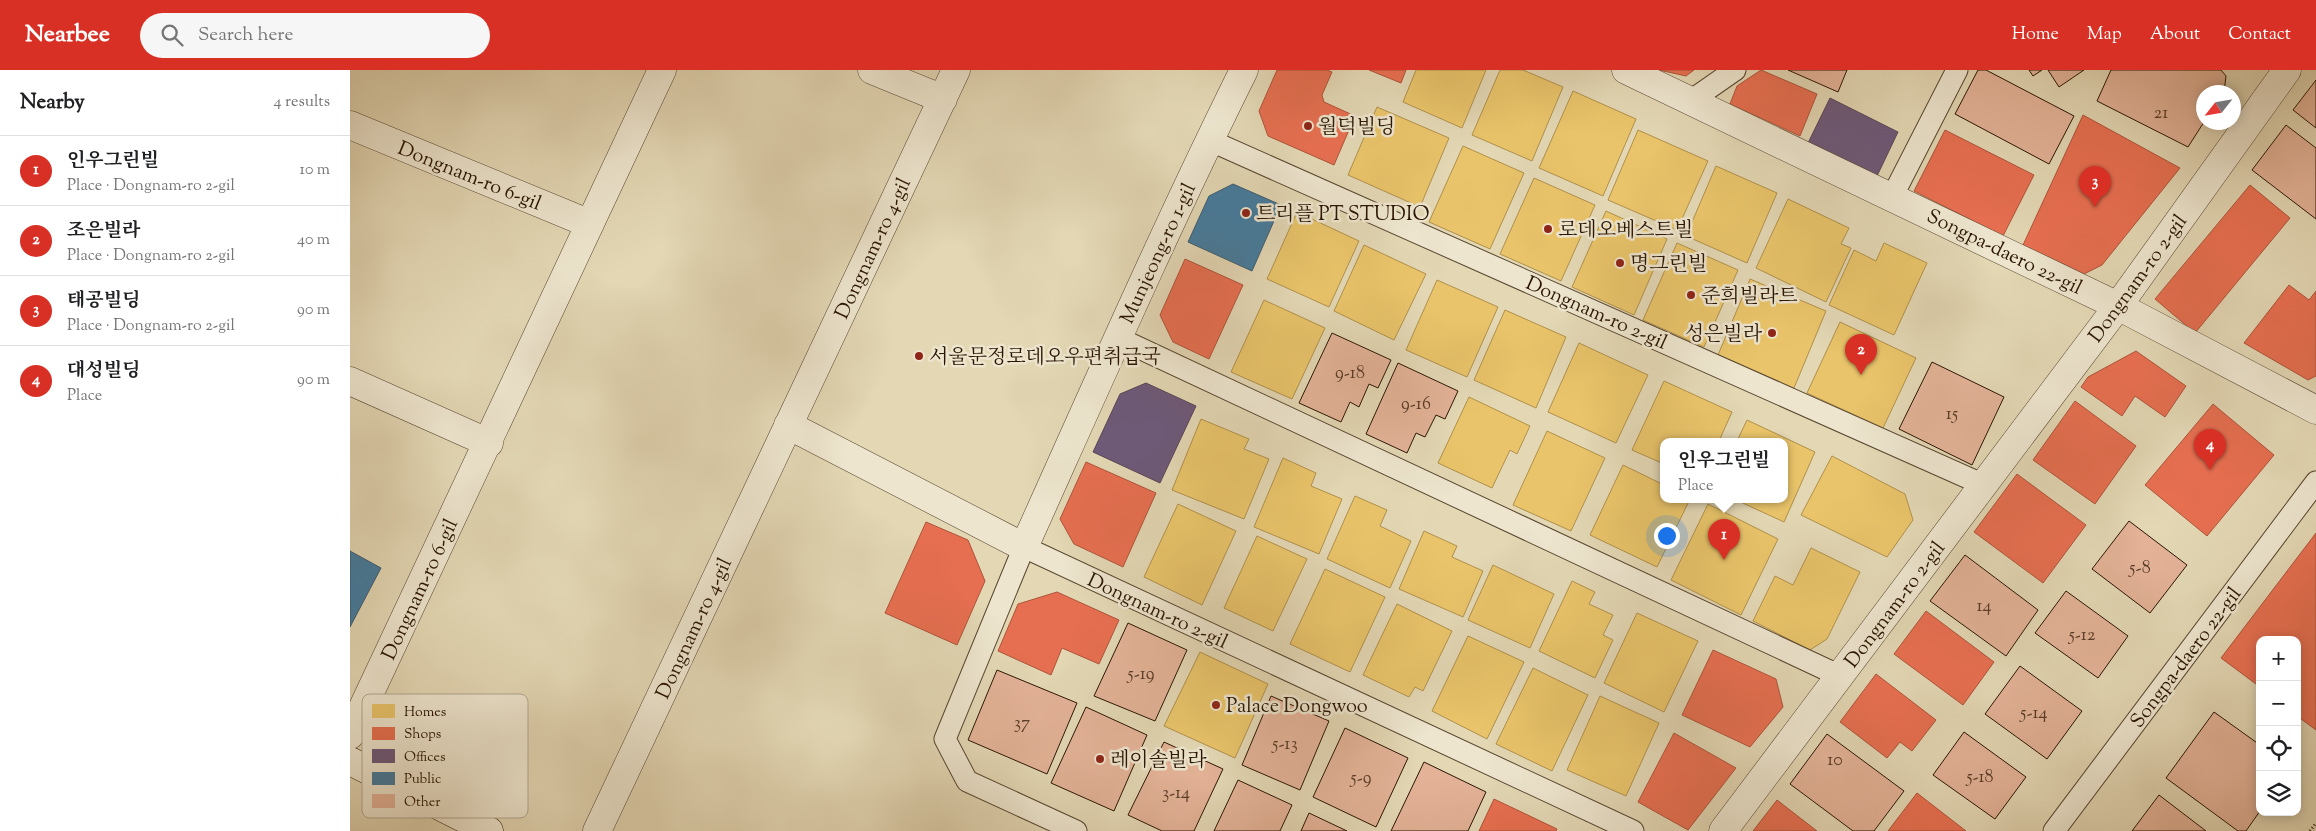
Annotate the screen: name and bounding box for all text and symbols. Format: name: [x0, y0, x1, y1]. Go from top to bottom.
search box: [140, 13, 490, 58]
text: Nearbee: [25, 18, 110, 52]
icon: search: [158, 21, 186, 49]
text: Search here: [198, 22, 293, 49]
text: Home: [2012, 22, 2059, 48]
text: Map: [2087, 22, 2122, 48]
text: About: [2150, 22, 2200, 48]
text: Contact: [2228, 22, 2291, 48]
north arrow: [2196, 85, 2241, 130]
text: Nearby: [20, 88, 85, 118]
text: 4 results: [274, 91, 330, 114]
house number: 21: [2154, 101, 2168, 127]
place label: 월덕빌딩: [1318, 114, 1395, 143]
marker: 월덕빌딩: [1302, 120, 1314, 132]
street label: Dongnam-ro 6-gil: [393, 135, 546, 220]
text: 인우그린빌: [67, 148, 159, 175]
text: 1: [33, 159, 39, 182]
text: 10 m: [300, 159, 330, 182]
pin: 3: [2079, 166, 2111, 207]
street label: Dongnam-ro 4-gil: [829, 173, 920, 324]
text: Place · Dongnam-ro 2-gil: [67, 175, 235, 198]
street label: Munjeong-ro 1-gil: [1114, 179, 1205, 329]
place label: 트리플 PT STUDIO: [1256, 201, 1430, 230]
street label: Songpa-daero 22-gil: [1921, 203, 2087, 304]
marker: 트리플 PT STUDIO: [1240, 207, 1252, 219]
street label: Dongnam-ro 2-gil: [2083, 209, 2196, 350]
place label: 로데오베스트빌: [1558, 217, 1693, 246]
text: 조은빌라: [67, 218, 140, 245]
marker: 로데오베스트빌: [1542, 223, 1554, 235]
text: 2: [32, 229, 40, 252]
text: 40 m: [297, 229, 330, 252]
text: Place · Dongnam-ro 2-gil: [67, 245, 235, 268]
place label: 명그린빌: [1630, 251, 1707, 280]
marker: 명그린빌: [1614, 257, 1626, 269]
street label: Dongnam-ro 2-gil: [1521, 270, 1672, 359]
place label: 준희빌라트: [1701, 283, 1798, 312]
text: 태공빌딩: [67, 288, 140, 315]
marker: 준희빌라트: [1685, 289, 1697, 301]
text: 3: [33, 299, 39, 322]
text: 90 m: [297, 299, 330, 322]
text: Place · Dongnam-ro 2-gil: [67, 315, 235, 338]
place label: 성은빌라: [1685, 321, 1763, 350]
marker: 성은빌라: [1766, 327, 1778, 339]
pin: 2: [1845, 334, 1877, 375]
place label: 서울문정로데오우편취급국: [929, 344, 1161, 373]
marker: 서울문정로데오우편취급국: [913, 350, 925, 362]
text: 대성빌딩: [67, 358, 140, 385]
house number: 9-18: [1335, 361, 1365, 387]
text: 4: [32, 369, 40, 392]
text: 90 m: [297, 369, 330, 392]
text: Place: [67, 385, 102, 408]
house number: 9-16: [1401, 392, 1431, 418]
house number: 15: [1946, 402, 1958, 428]
pin: 4: [2194, 429, 2226, 470]
popup: [1660, 438, 1788, 503]
text: 인우그린빌: [1678, 448, 1770, 475]
text: Place: [1678, 475, 1713, 498]
street label: Dongnam-ro 6-gil: [376, 514, 467, 665]
pin: 1: [1708, 519, 1740, 560]
your location: [1654, 523, 1680, 549]
street label: Dongnam-ro 2-gil: [1839, 536, 1954, 675]
street label: Dongnam-ro 4-gil: [650, 553, 741, 704]
house number: 5-8: [2128, 556, 2151, 582]
street label: Dongnam-ro 2-gil: [1082, 567, 1232, 658]
street label: Songpa-daero 22-gil: [2124, 582, 2250, 735]
house number: 14: [1976, 594, 1992, 620]
house number: 5-12: [2068, 623, 2096, 649]
map controls: [2256, 636, 2301, 816]
button: +: [2256, 636, 2301, 681]
house number: 5-19: [1127, 662, 1155, 688]
button: −: [2256, 681, 2301, 726]
place label: Palace Dongwoo: [1226, 693, 1368, 722]
legend: [362, 694, 528, 818]
marker: Palace Dongwoo: [1210, 699, 1222, 711]
house number: 5-14: [2019, 701, 2048, 727]
text: Homes: [404, 703, 446, 723]
house number: 37: [1014, 711, 1030, 737]
text: Shops: [404, 725, 441, 745]
button: locate: [2256, 726, 2301, 771]
house number: 5-13: [1271, 732, 1298, 758]
place label: 레이솔빌라: [1110, 747, 1207, 776]
text: Offices: [404, 748, 446, 768]
house number: 10: [1827, 748, 1843, 774]
marker: 레이솔빌라: [1094, 753, 1106, 765]
house number: 5-18: [1965, 765, 1994, 791]
house number: 5-9: [1349, 766, 1372, 792]
text: Public: [404, 770, 441, 790]
button: layers: [2256, 771, 2301, 816]
house number: 3-14: [1162, 781, 1190, 807]
text: Other: [404, 793, 441, 813]

